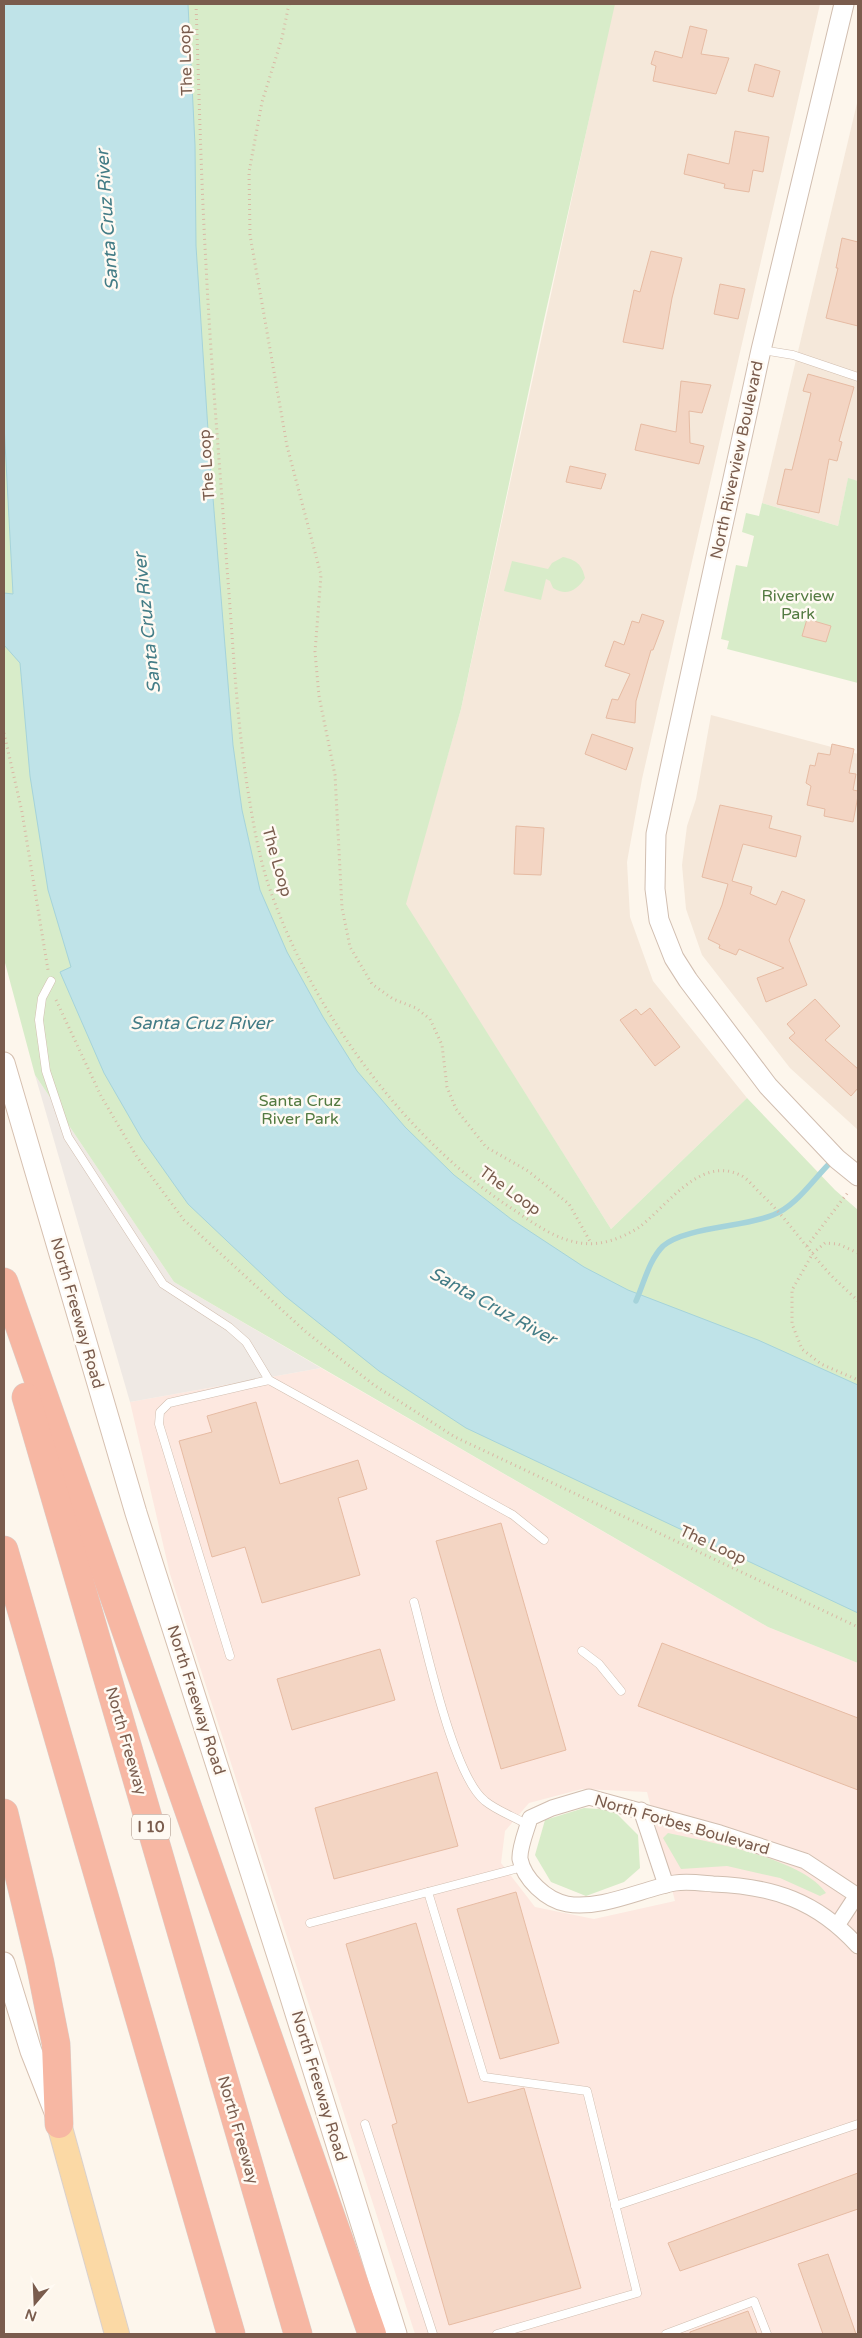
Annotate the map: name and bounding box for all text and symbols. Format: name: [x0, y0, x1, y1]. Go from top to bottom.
street label: The Loop: [175, 24, 197, 96]
water label: Santa Cruz River: [91, 147, 123, 291]
street label: North Riverview Boulevard: [706, 359, 768, 561]
street label: The Loop: [195, 429, 219, 501]
water label: Santa Cruz River: [128, 549, 165, 694]
park label: Riverview Park: [761, 586, 835, 624]
street label: The Loop: [258, 825, 296, 899]
water label: Santa Cruz River: [130, 1012, 274, 1034]
park label: Santa Cruz River Park: [259, 1091, 341, 1129]
street label: The Loop: [475, 1162, 545, 1220]
street label: North Freeway Road: [46, 1235, 108, 1391]
water label: Santa Cruz River: [426, 1262, 562, 1351]
street label: The Loop: [676, 1521, 750, 1569]
street label: North Freeway Road: [162, 1623, 230, 1777]
street label: North Freeway: [101, 1685, 151, 1798]
street label: North Forbes Boulevard: [592, 1790, 772, 1860]
road number: I 10: [132, 1814, 170, 1840]
street label: North Freeway Road: [287, 2008, 351, 2164]
street label: North Freeway: [213, 2074, 263, 2187]
north arrow: [10, 2278, 60, 2328]
text: N: [23, 2305, 39, 2325]

